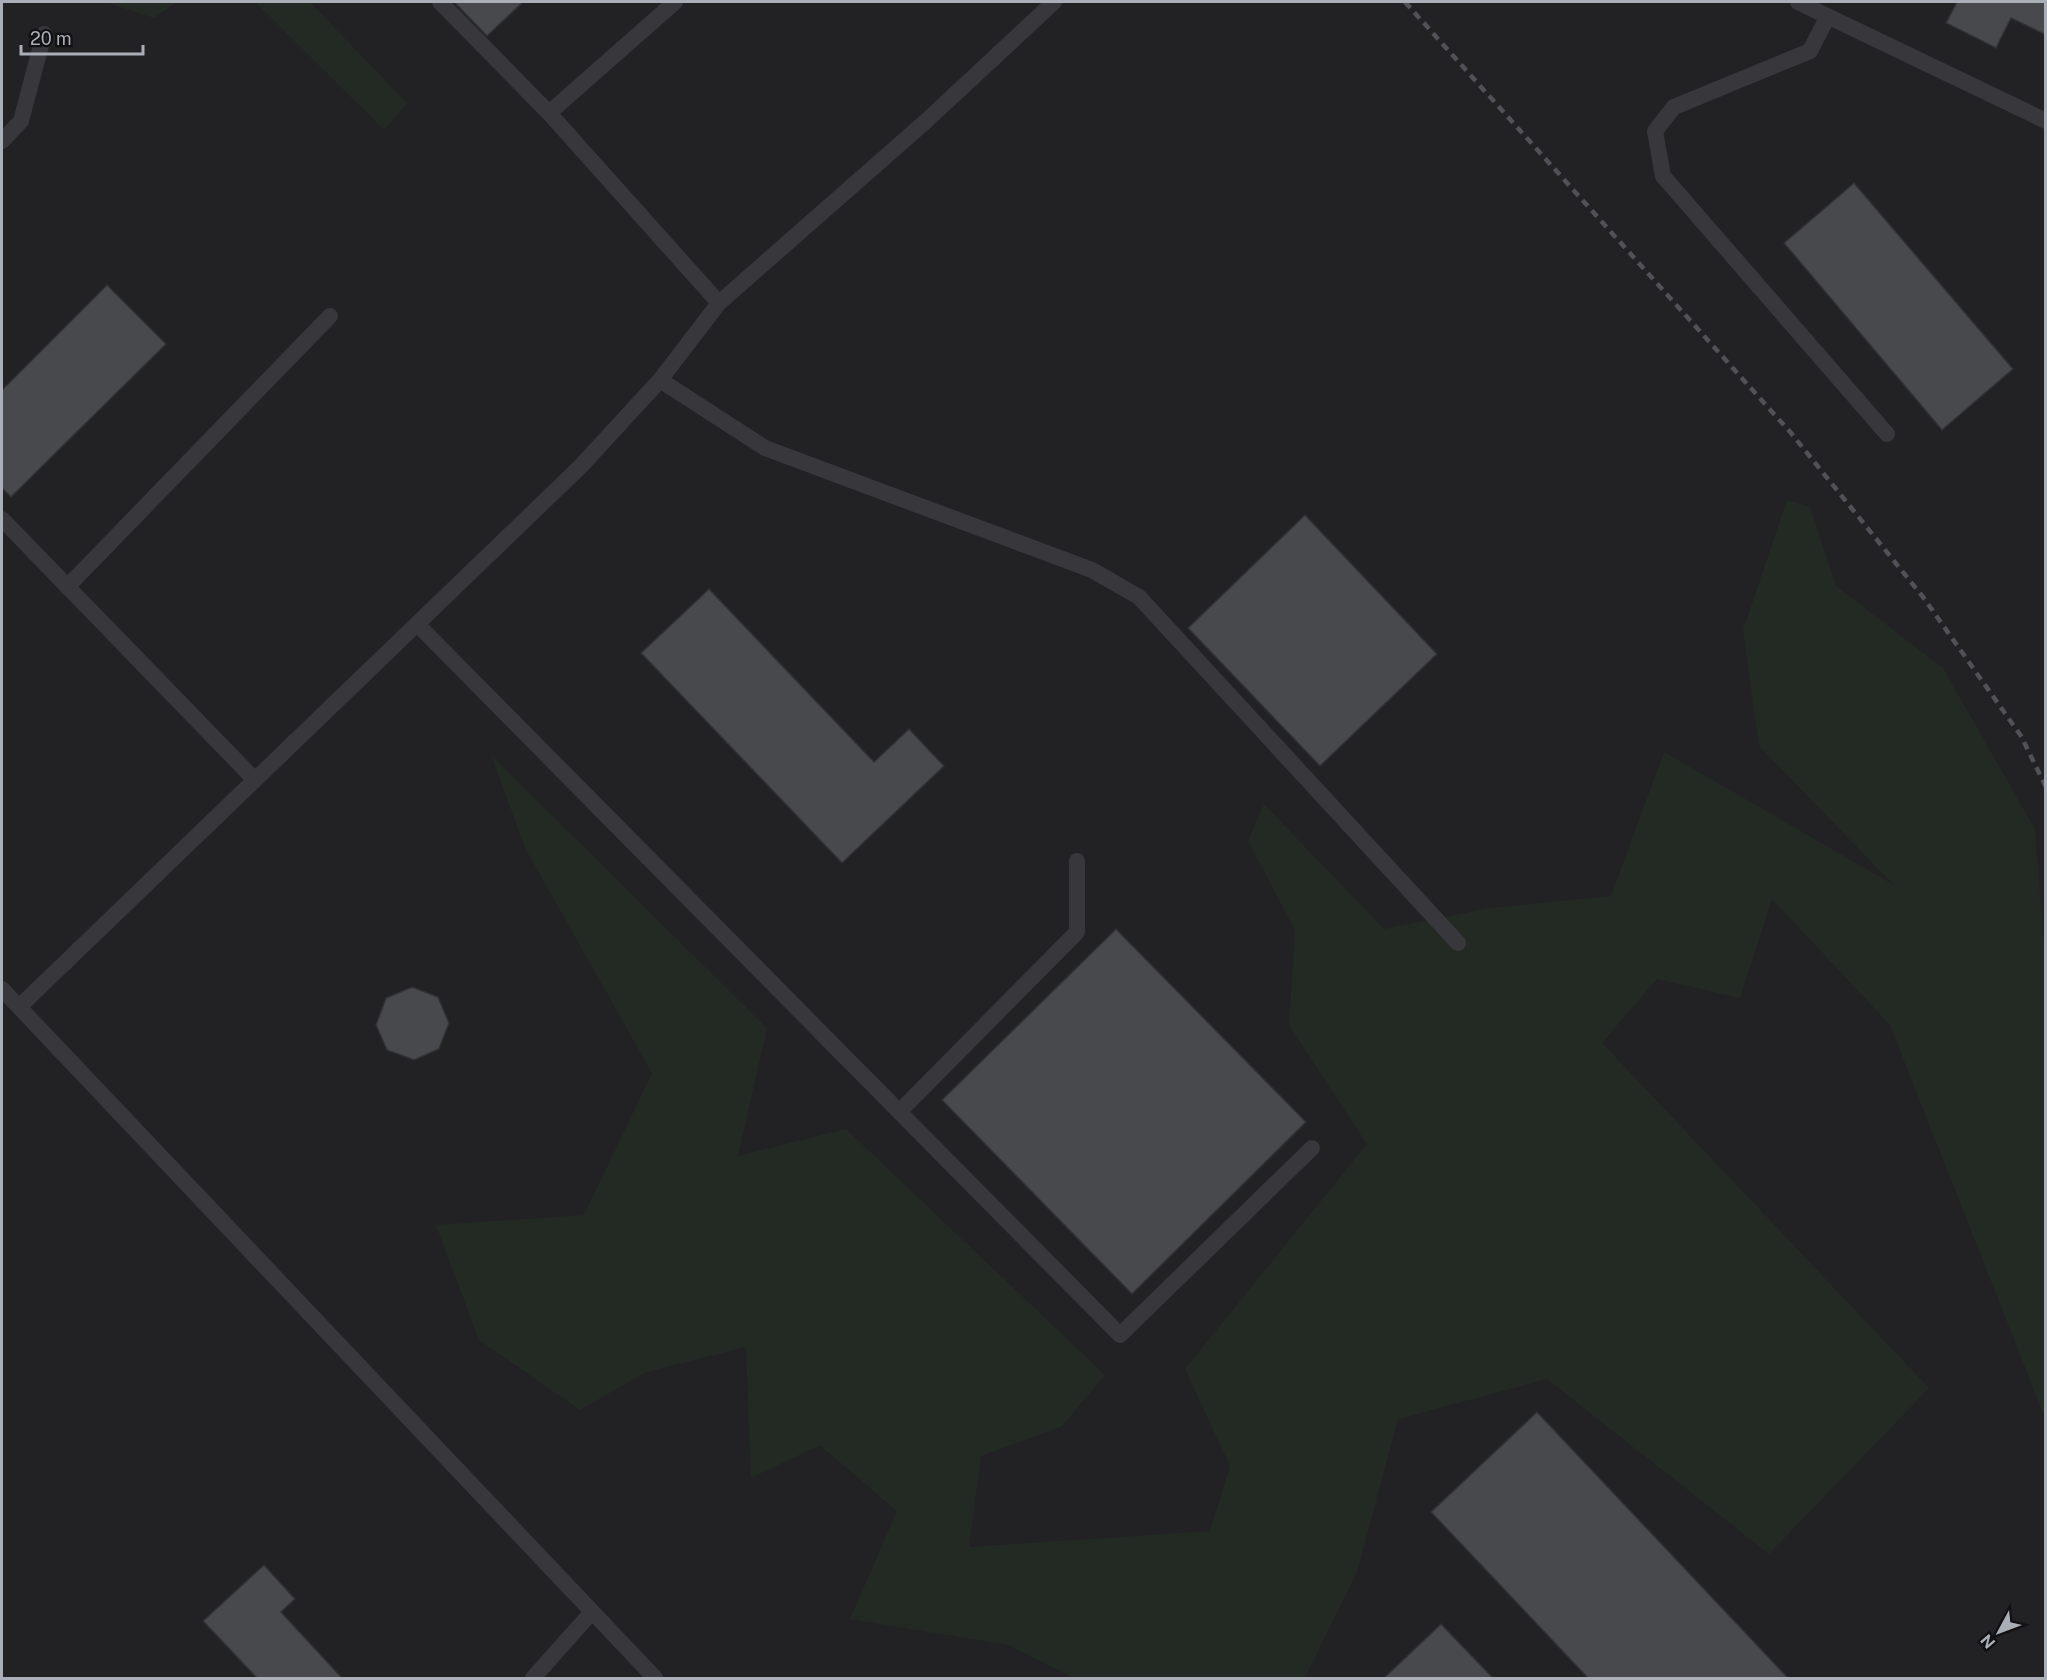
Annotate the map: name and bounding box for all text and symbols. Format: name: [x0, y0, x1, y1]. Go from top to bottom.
scale bar: [21, 18, 142, 56]
text: 20 m: [30, 28, 72, 49]
north arrow: [1969, 1602, 2029, 1662]
text: N: [1977, 1631, 1999, 1652]

